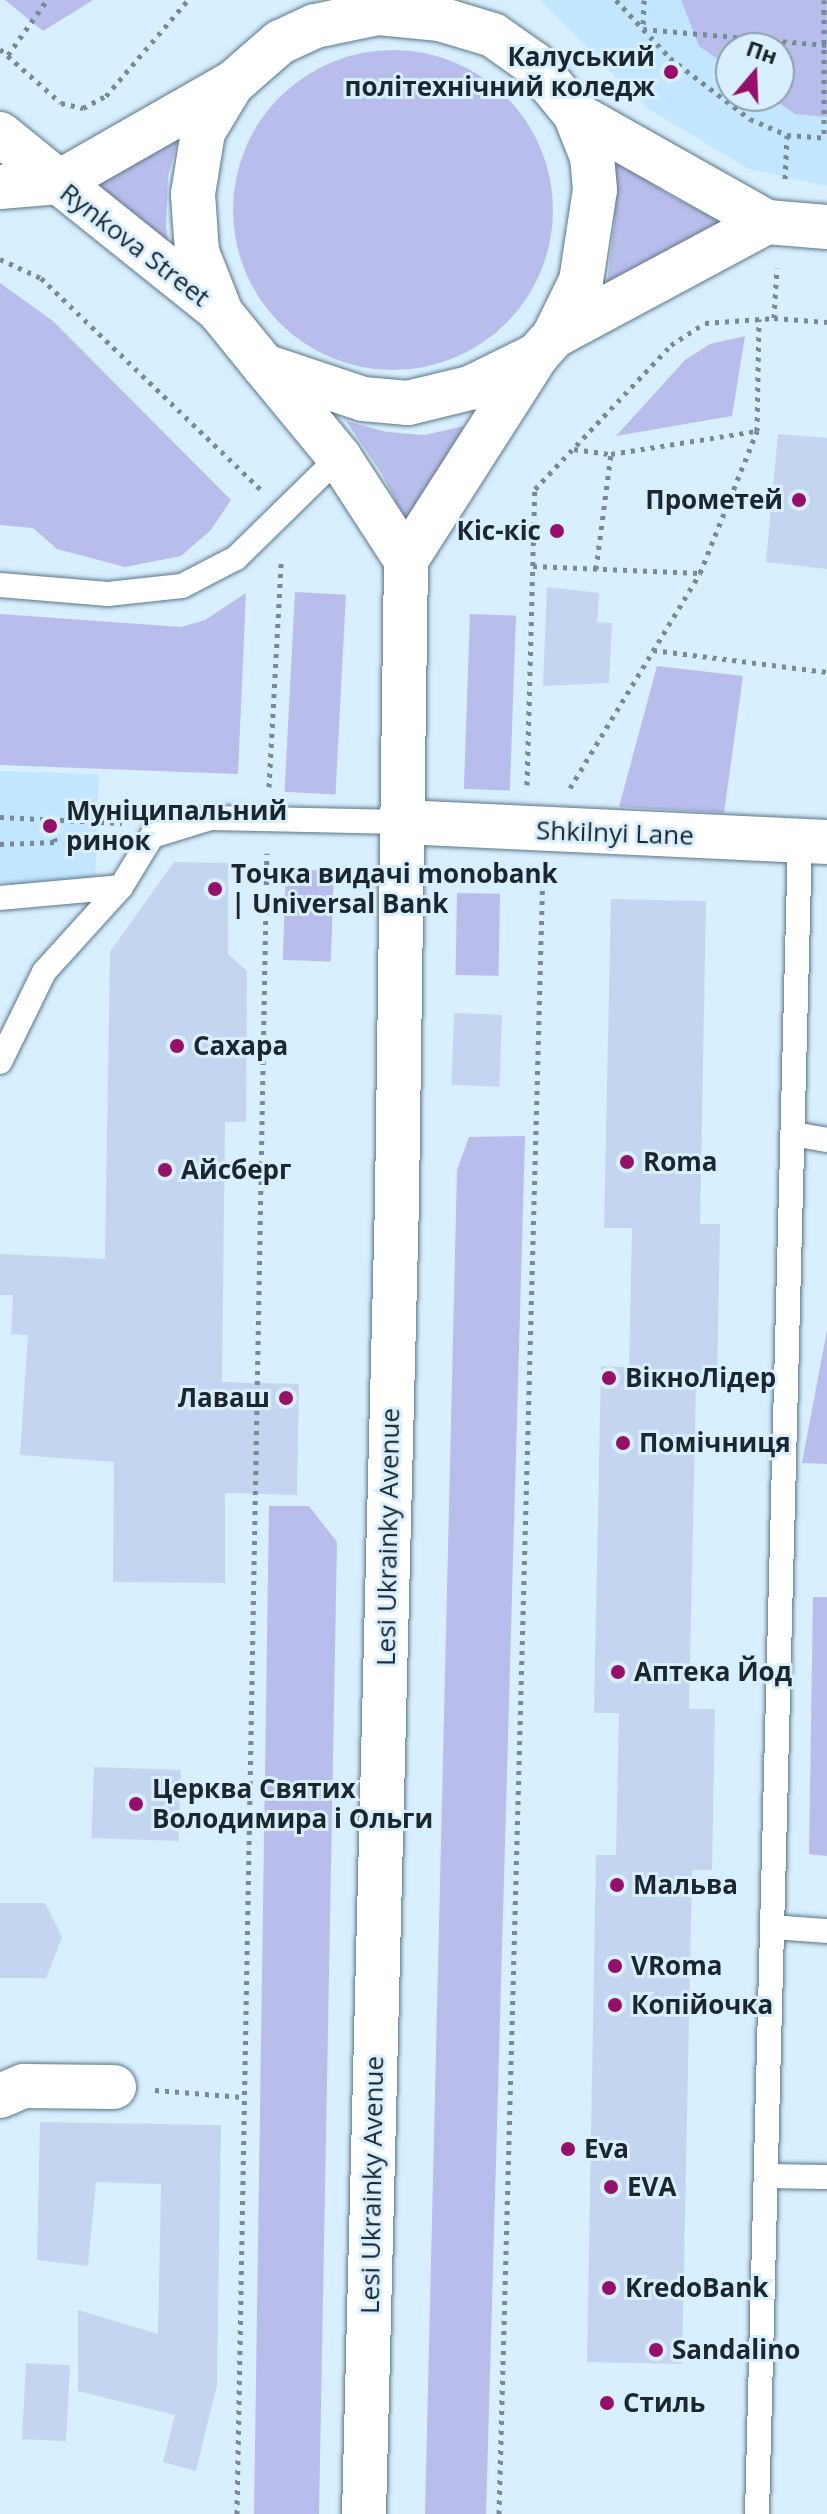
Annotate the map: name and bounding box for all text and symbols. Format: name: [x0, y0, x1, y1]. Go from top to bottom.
north arrow: [715, 32, 795, 112]
text: Пн: [743, 32, 782, 70]
place label: Калуський політехнічний коледж: [345, 41, 655, 102]
marker: Калуський політехнічний коледж: [662, 63, 680, 81]
street label: Rynkova Street: [54, 177, 216, 313]
place label: Прометей: [645, 484, 783, 516]
marker: Прометей: [790, 491, 808, 509]
place label: Кіс-кіс: [456, 515, 541, 547]
marker: Кіс-кіс: [548, 522, 566, 540]
place label: Муніципальний ринок: [66, 795, 287, 856]
street label: Shkilnyi Lane: [536, 815, 694, 851]
marker: Муніципальний ринок: [41, 817, 59, 835]
place label: Точка видачі monobank | Universal Bank: [231, 858, 558, 920]
marker: Точка видачі monobank | Universal Bank: [206, 880, 224, 898]
place label: Сахара: [193, 1030, 288, 1062]
marker: Сахара: [168, 1037, 186, 1055]
place label: Roma: [643, 1146, 717, 1178]
marker: Roma: [618, 1153, 636, 1171]
place label: Айсберг: [181, 1154, 291, 1186]
marker: Айсберг: [156, 1161, 174, 1179]
place label: ВікноЛідер: [625, 1362, 776, 1394]
marker: ВікноЛідер: [600, 1369, 618, 1387]
place label: Лаваш: [178, 1382, 270, 1414]
marker: Лаваш: [277, 1389, 295, 1407]
street label: Lesi Ukrainky Avenue: [370, 1408, 406, 1666]
place label: Помічниця: [639, 1427, 791, 1459]
marker: Помічниця: [614, 1434, 632, 1452]
place label: Аптека Йод: [634, 1656, 792, 1688]
marker: Аптека Йод: [609, 1663, 627, 1681]
place label: Церква Святих Володимира і Ольги: [152, 1773, 433, 1834]
marker: Церква Святих Володимира і Ольги: [127, 1795, 145, 1813]
place label: Мальва: [633, 1869, 738, 1901]
marker: Мальва: [608, 1876, 626, 1894]
place label: VRoma: [631, 1950, 722, 1982]
marker: VRoma: [606, 1957, 624, 1975]
place label: Копійочка: [631, 1989, 773, 2021]
marker: Копійочка: [606, 1996, 624, 2014]
street label: Lesi Ukrainky Avenue: [354, 2056, 390, 2314]
place label: Eva: [584, 2133, 629, 2165]
marker: Eva: [559, 2140, 577, 2158]
place label: ЕVA: [627, 2171, 676, 2203]
marker: ЕVA: [602, 2178, 620, 2196]
place label: KredoBank: [625, 2272, 768, 2304]
marker: KredoBank: [600, 2279, 618, 2297]
place label: Sandalino: [672, 2334, 800, 2366]
marker: Sandalino: [647, 2341, 665, 2359]
place label: Стиль: [623, 2387, 705, 2419]
marker: Стиль: [598, 2394, 616, 2412]

